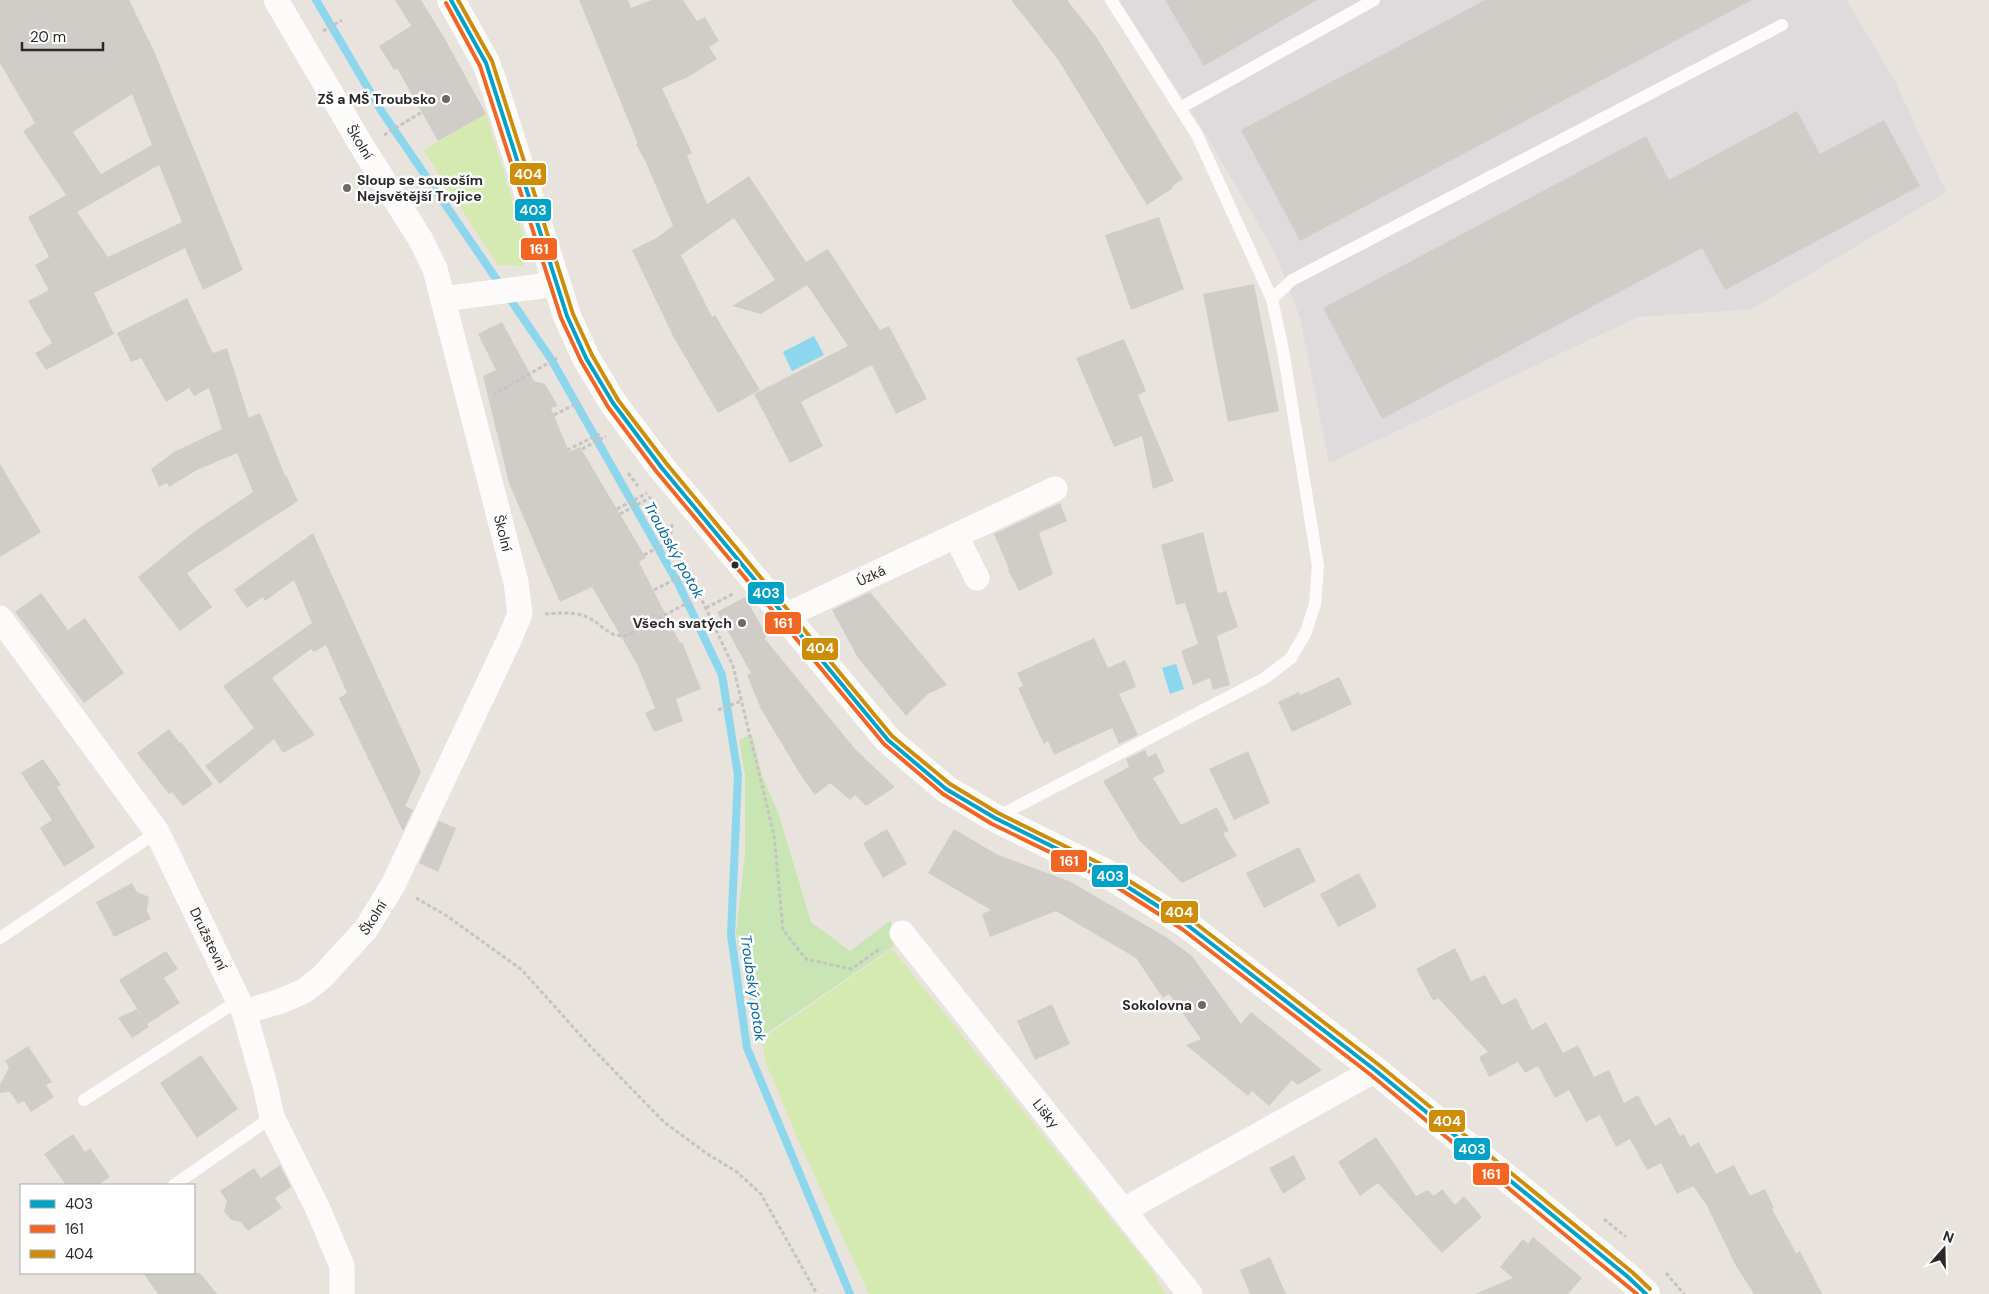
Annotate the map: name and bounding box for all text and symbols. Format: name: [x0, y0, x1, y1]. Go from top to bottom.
scale bar: [22, 20, 104, 52]
text: 20 m: [30, 27, 66, 47]
place label: ZŠ a MŠ Troubsko: [317, 90, 436, 108]
marker: ZŠ a MŠ Troubsko: [440, 93, 452, 105]
street label: Školní: [343, 121, 378, 163]
line badge: 404: [509, 162, 547, 186]
text: 404: [514, 165, 542, 183]
place label: Sloup se sousoším Nejsvětější Trojice: [357, 171, 483, 205]
marker: Sloup se sousoším Nejsvětější Trojice: [341, 182, 353, 194]
line badge: 403: [514, 198, 552, 222]
text: 403: [519, 201, 547, 219]
line badge: 161: [520, 237, 558, 261]
text: 161: [529, 240, 549, 258]
water label: Troubský potok: [639, 498, 709, 602]
street label: Školní: [490, 513, 516, 554]
unlabelled marker: [730, 560, 740, 570]
street label: Úzká: [853, 561, 888, 590]
line badge: 403: [747, 581, 785, 605]
text: 403: [752, 584, 780, 602]
line badge: 161: [764, 611, 802, 635]
place label: Všech svatých: [633, 614, 732, 632]
text: 161: [773, 614, 793, 632]
marker: Všech svatých: [736, 617, 748, 629]
line badge: 404: [801, 637, 839, 661]
text: 404: [806, 639, 834, 657]
line badge: 161: [1050, 849, 1088, 873]
text: 161: [1059, 852, 1079, 870]
line badge: 403: [1091, 864, 1129, 888]
text: 403: [1096, 867, 1124, 885]
street label: Školní: [356, 896, 391, 939]
line badge: 404: [1160, 900, 1199, 924]
text: 404: [1165, 903, 1193, 921]
street label: Družstevní: [186, 904, 232, 974]
water label: Troubský potok: [736, 933, 770, 1043]
place label: Sokolovna: [1122, 996, 1192, 1014]
marker: Sokolovna: [1196, 999, 1208, 1011]
street label: Lišky: [1029, 1095, 1063, 1132]
line badge: 404: [1428, 1109, 1466, 1133]
text: 404: [1433, 1112, 1461, 1130]
line badge: 403: [1453, 1137, 1491, 1161]
text: 403: [1458, 1140, 1486, 1158]
line badge: 161: [1472, 1162, 1510, 1186]
text: 161: [1481, 1165, 1501, 1183]
legend: [20, 1184, 195, 1274]
text: 403: [65, 1194, 93, 1214]
text: 161: [65, 1219, 84, 1239]
north arrow: [1919, 1224, 1969, 1274]
text: N: [1941, 1227, 1956, 1247]
text: 404: [65, 1244, 93, 1264]

